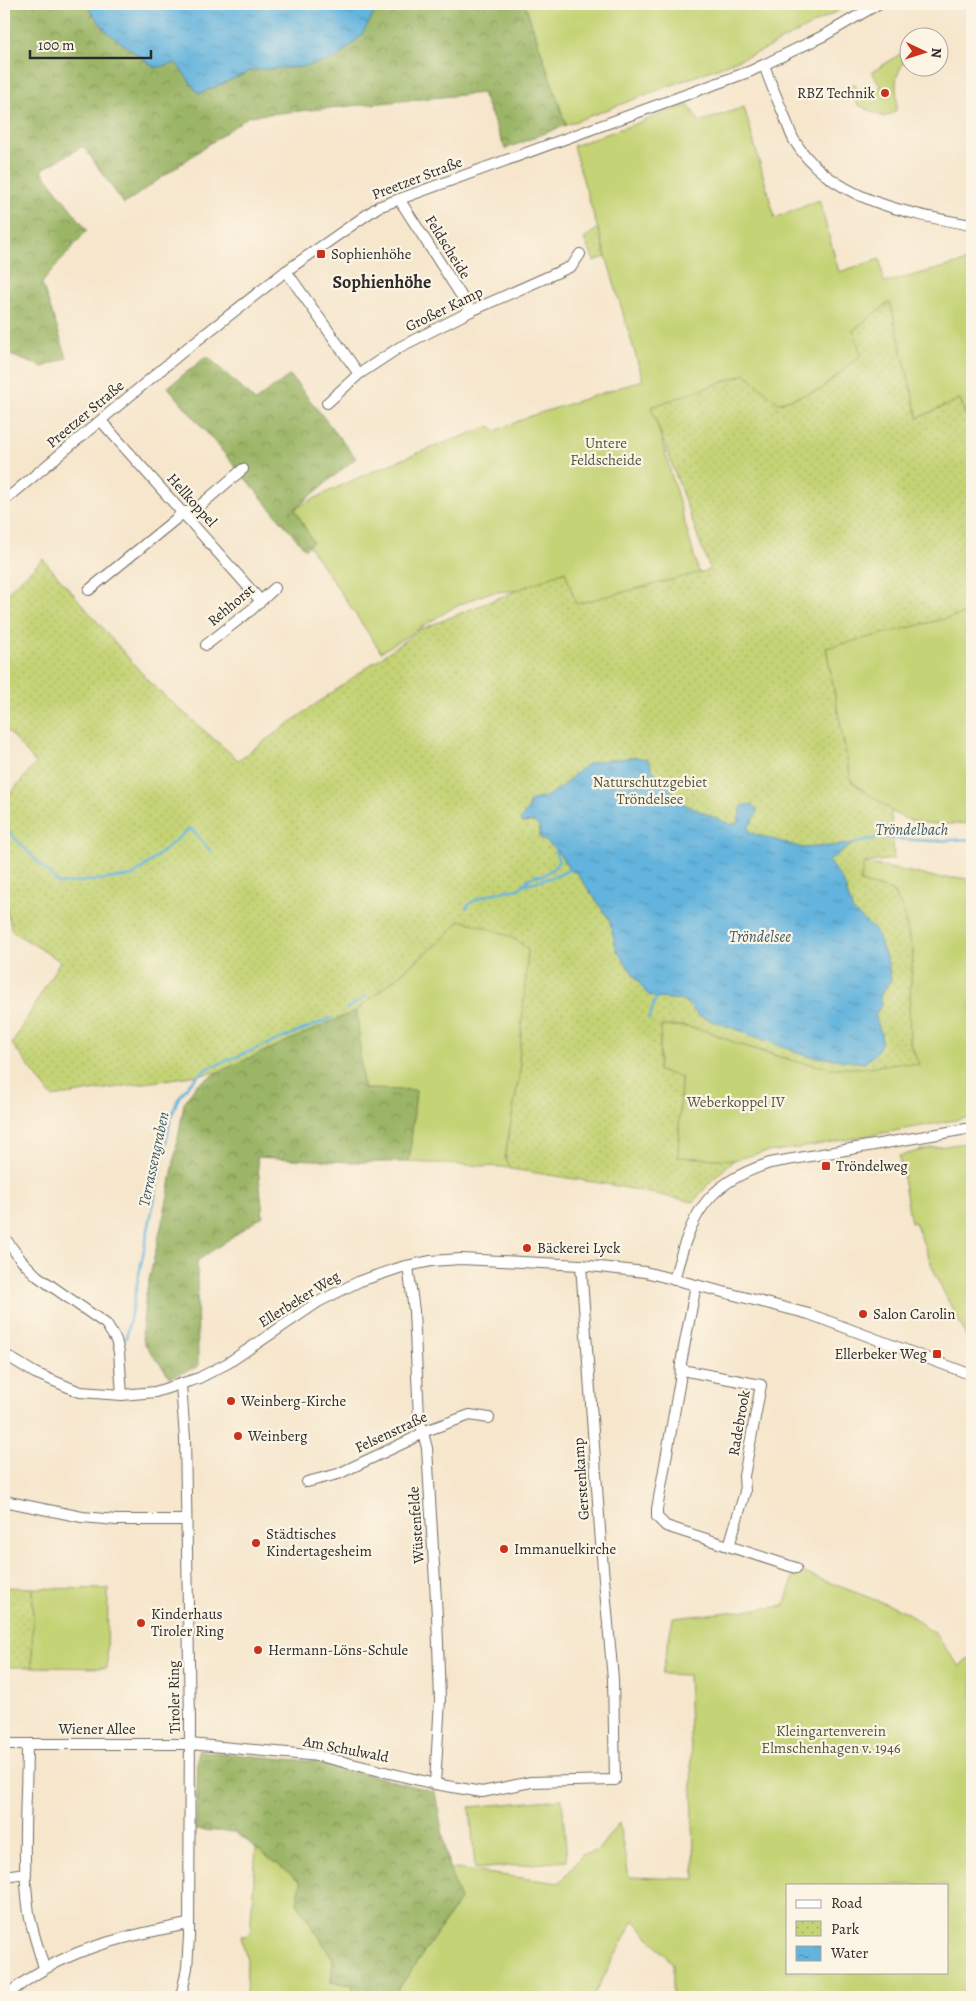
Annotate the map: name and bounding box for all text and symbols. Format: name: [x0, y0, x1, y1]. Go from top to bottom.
scale bar: [30, 28, 151, 60]
north arrow: [898, 28, 948, 78]
text: 100 m: [38, 35, 75, 55]
text: N: [927, 47, 946, 59]
place label: RBZ Technik: [797, 83, 876, 103]
marker: RBZ Technik: [879, 87, 891, 99]
street label: Preetzer Straße: [369, 151, 465, 204]
street label: Feldscheide: [421, 211, 476, 283]
place label: Sophienhöhe: [331, 244, 412, 264]
marker: Sophienhöhe: [315, 248, 327, 260]
district label: Sophienhöhe: [333, 270, 431, 294]
street label: Großer Kamp: [402, 282, 486, 336]
street label: Preetzer Straße: [42, 375, 128, 452]
park label: Untere Feldscheide: [570, 433, 642, 470]
street label: Hellkoppel: [163, 469, 222, 531]
street label: Rehhorst: [203, 579, 259, 631]
park label: Naturschutzgebiet Tröndelsee: [593, 772, 707, 809]
water label: Tröndelbach: [876, 819, 949, 841]
water label: Tröndelsee: [729, 926, 791, 948]
park label: Weberkoppel IV: [686, 1092, 786, 1112]
water label: Terrassengraben: [133, 1110, 175, 1209]
place label: Tröndelweg: [836, 1156, 908, 1176]
marker: Tröndelweg: [820, 1160, 832, 1172]
place label: Bäckerei Lyck: [537, 1238, 621, 1258]
marker: Bäckerei Lyck: [521, 1242, 533, 1254]
street label: Ellerbeker Weg: [254, 1266, 344, 1332]
place label: Salon Carolin: [873, 1304, 956, 1324]
marker: Salon Carolin: [857, 1308, 869, 1320]
place label: Ellerbeker Weg: [834, 1344, 927, 1364]
marker: Ellerbeker Weg: [931, 1348, 943, 1360]
street label: Radebrook: [723, 1388, 755, 1457]
place label: Weinberg-Kirche: [240, 1391, 346, 1411]
marker: Weinberg-Kirche: [225, 1395, 237, 1407]
street label: Felsenstraße: [352, 1406, 431, 1457]
place label: Weinberg: [247, 1426, 308, 1446]
marker: Weinberg: [232, 1430, 244, 1442]
street label: Gerstenkamp: [568, 1437, 594, 1521]
street label: Wüstenfelde: [403, 1486, 429, 1565]
place label: Städtisches Kindertagesheim: [266, 1524, 373, 1561]
marker: Städtisches Kindertagesheim: [250, 1537, 262, 1549]
place label: Immanuelkirche: [514, 1539, 617, 1559]
marker: Immanuelkirche: [498, 1543, 510, 1555]
place label: Kinderhaus Tiroler Ring: [151, 1604, 225, 1641]
marker: Kinderhaus Tiroler Ring: [135, 1617, 147, 1629]
place label: Hermann-Löns-Schule: [268, 1640, 408, 1660]
marker: Hermann-Löns-Schule: [252, 1644, 264, 1656]
street label: Tiroler Ring: [163, 1660, 185, 1734]
street label: Wiener Allee: [57, 1719, 136, 1739]
park label: Kleingartenverein Elmschenhagen v. 1946: [761, 1721, 901, 1758]
street label: Am Schulwald: [301, 1731, 391, 1767]
legend: [786, 1884, 948, 1974]
text: Road: [831, 1893, 863, 1913]
text: Park: [831, 1919, 860, 1939]
text: Water: [830, 1943, 868, 1963]

